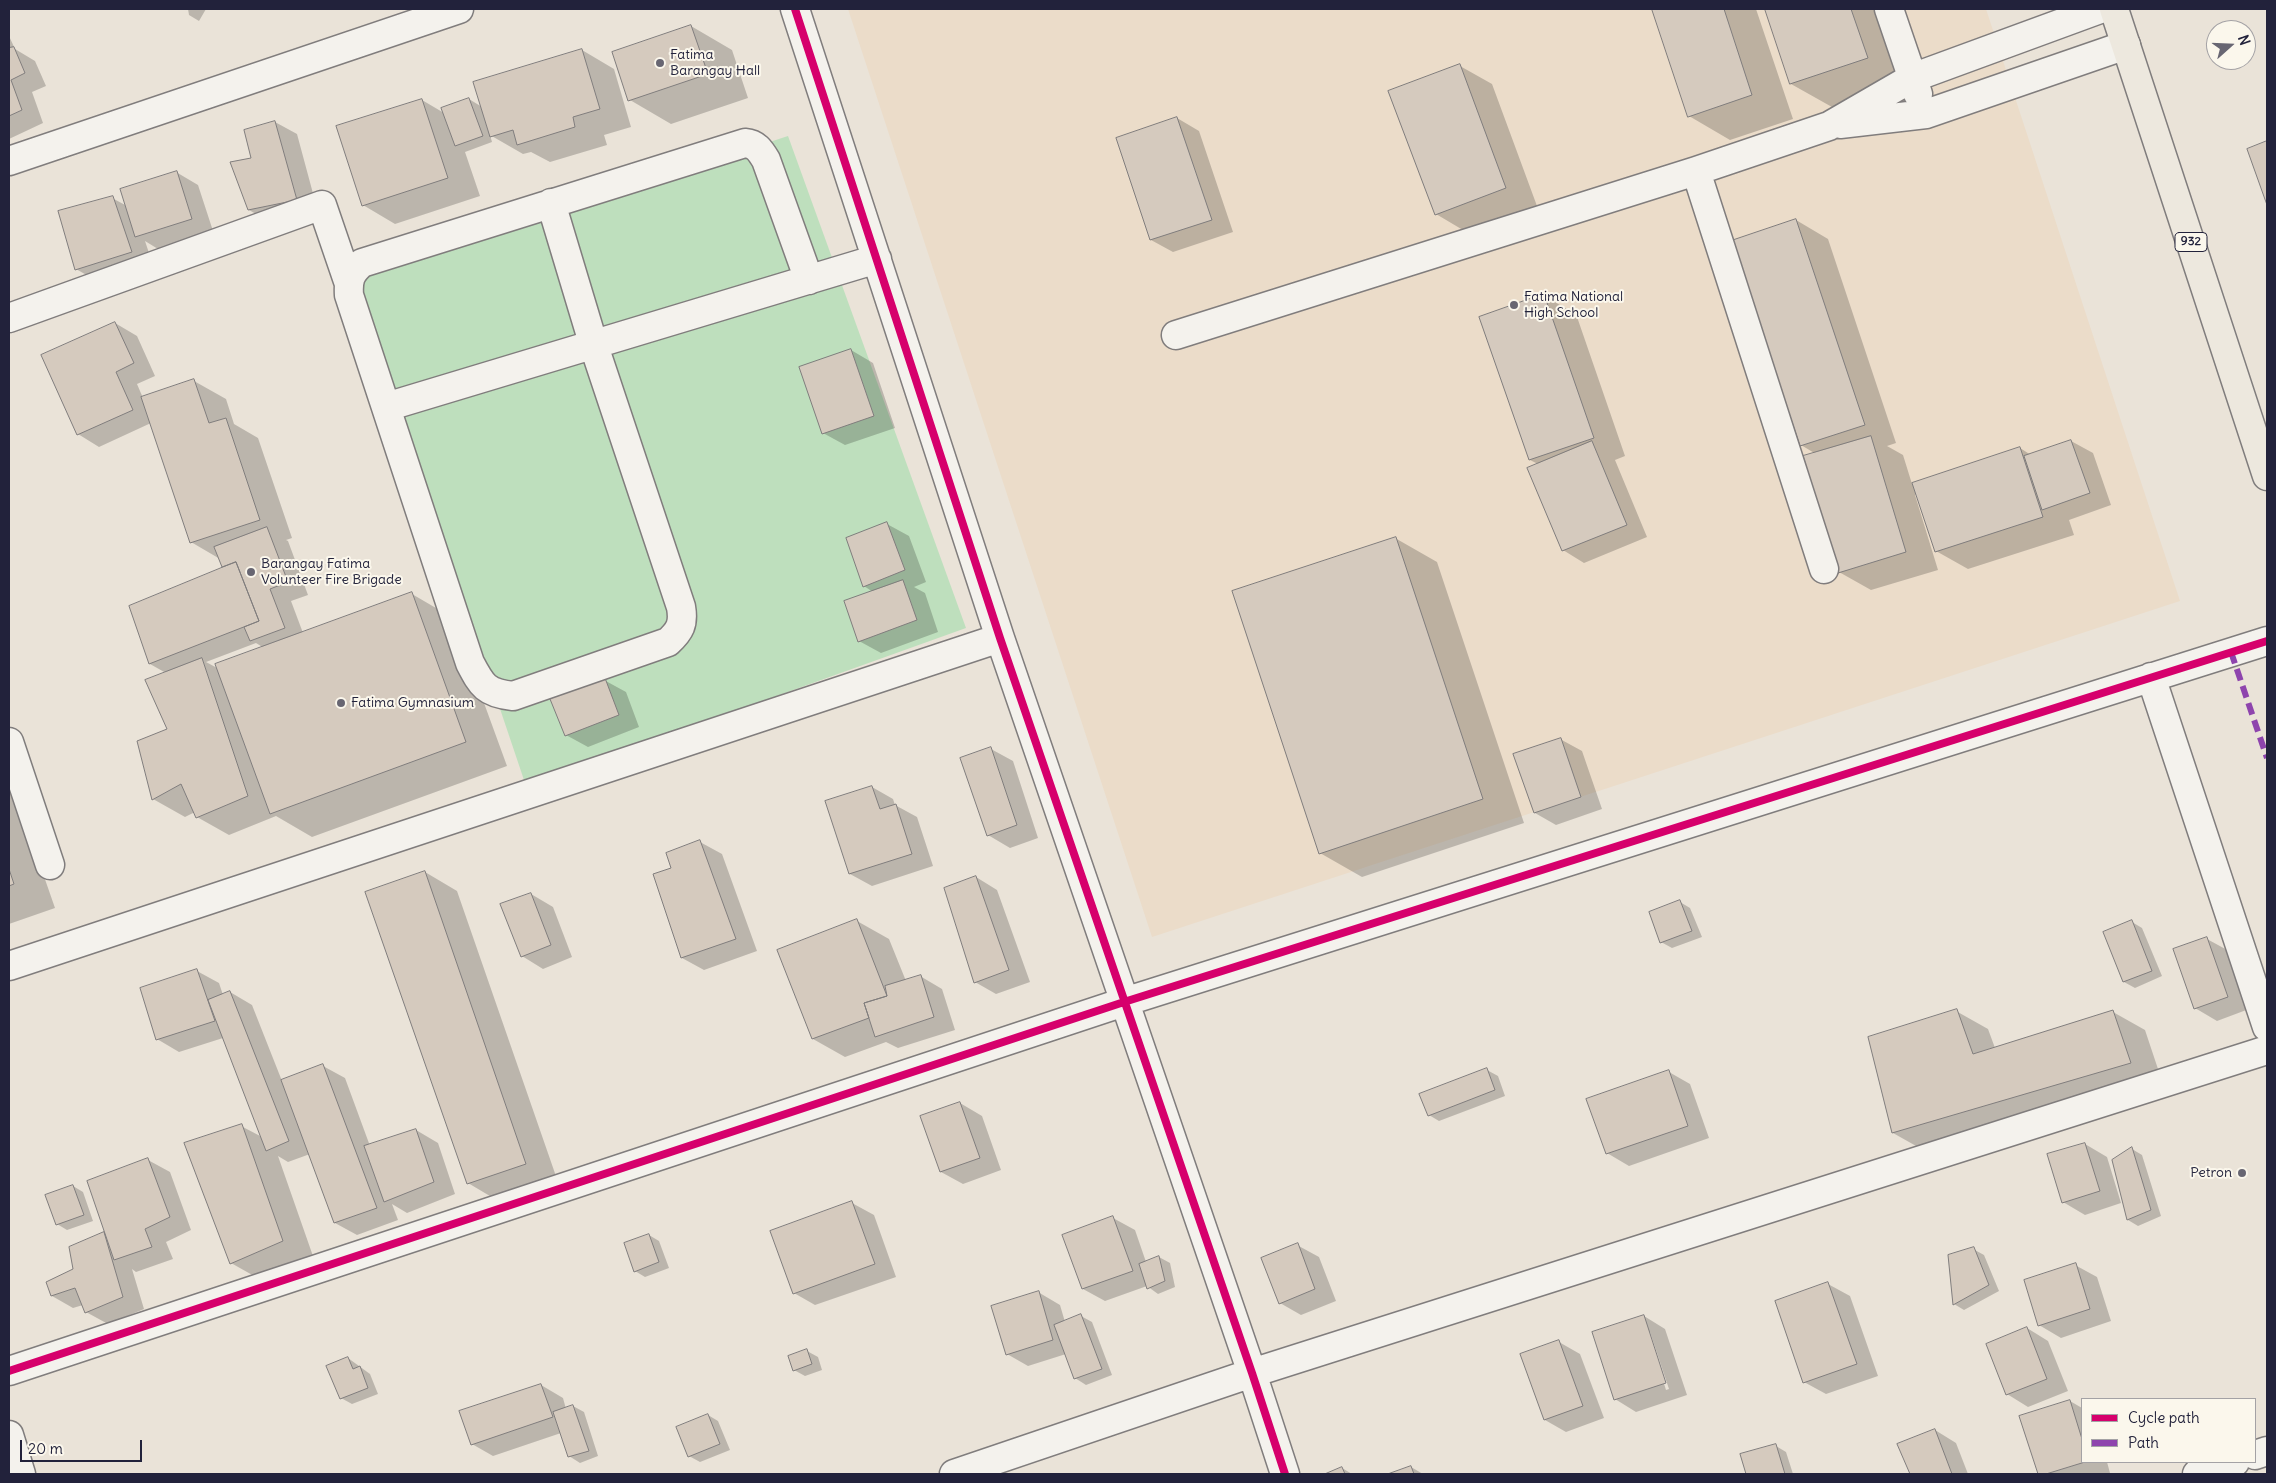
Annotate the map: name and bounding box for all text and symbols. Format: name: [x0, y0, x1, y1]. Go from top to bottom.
north arrow: [2206, 20, 2256, 70]
text: N: [2234, 33, 2254, 48]
place label: Fatima Barangay Hall: [670, 47, 760, 80]
marker: Fatima Barangay Hall: [654, 57, 666, 69]
road number: 932: [2175, 232, 2207, 252]
place label: Fatima National High School: [1524, 289, 1623, 322]
marker: Fatima National High School: [1508, 299, 1520, 311]
place label: Barangay Fatima Volunteer Fire Brigade: [261, 556, 402, 588]
marker: Barangay Fatima Volunteer Fire Brigade: [245, 566, 257, 578]
place label: Fatima Gymnasium: [351, 695, 474, 711]
marker: Fatima Gymnasium: [335, 697, 347, 709]
place label: Petron: [2190, 1165, 2232, 1181]
marker: Petron: [2236, 1167, 2248, 1179]
legend: [2081, 1398, 2256, 1463]
text: Cycle path: [2128, 1408, 2200, 1427]
scale bar: [22, 1430, 145, 1462]
text: Path: [2128, 1433, 2159, 1452]
text: 20 m: [28, 1439, 63, 1458]

